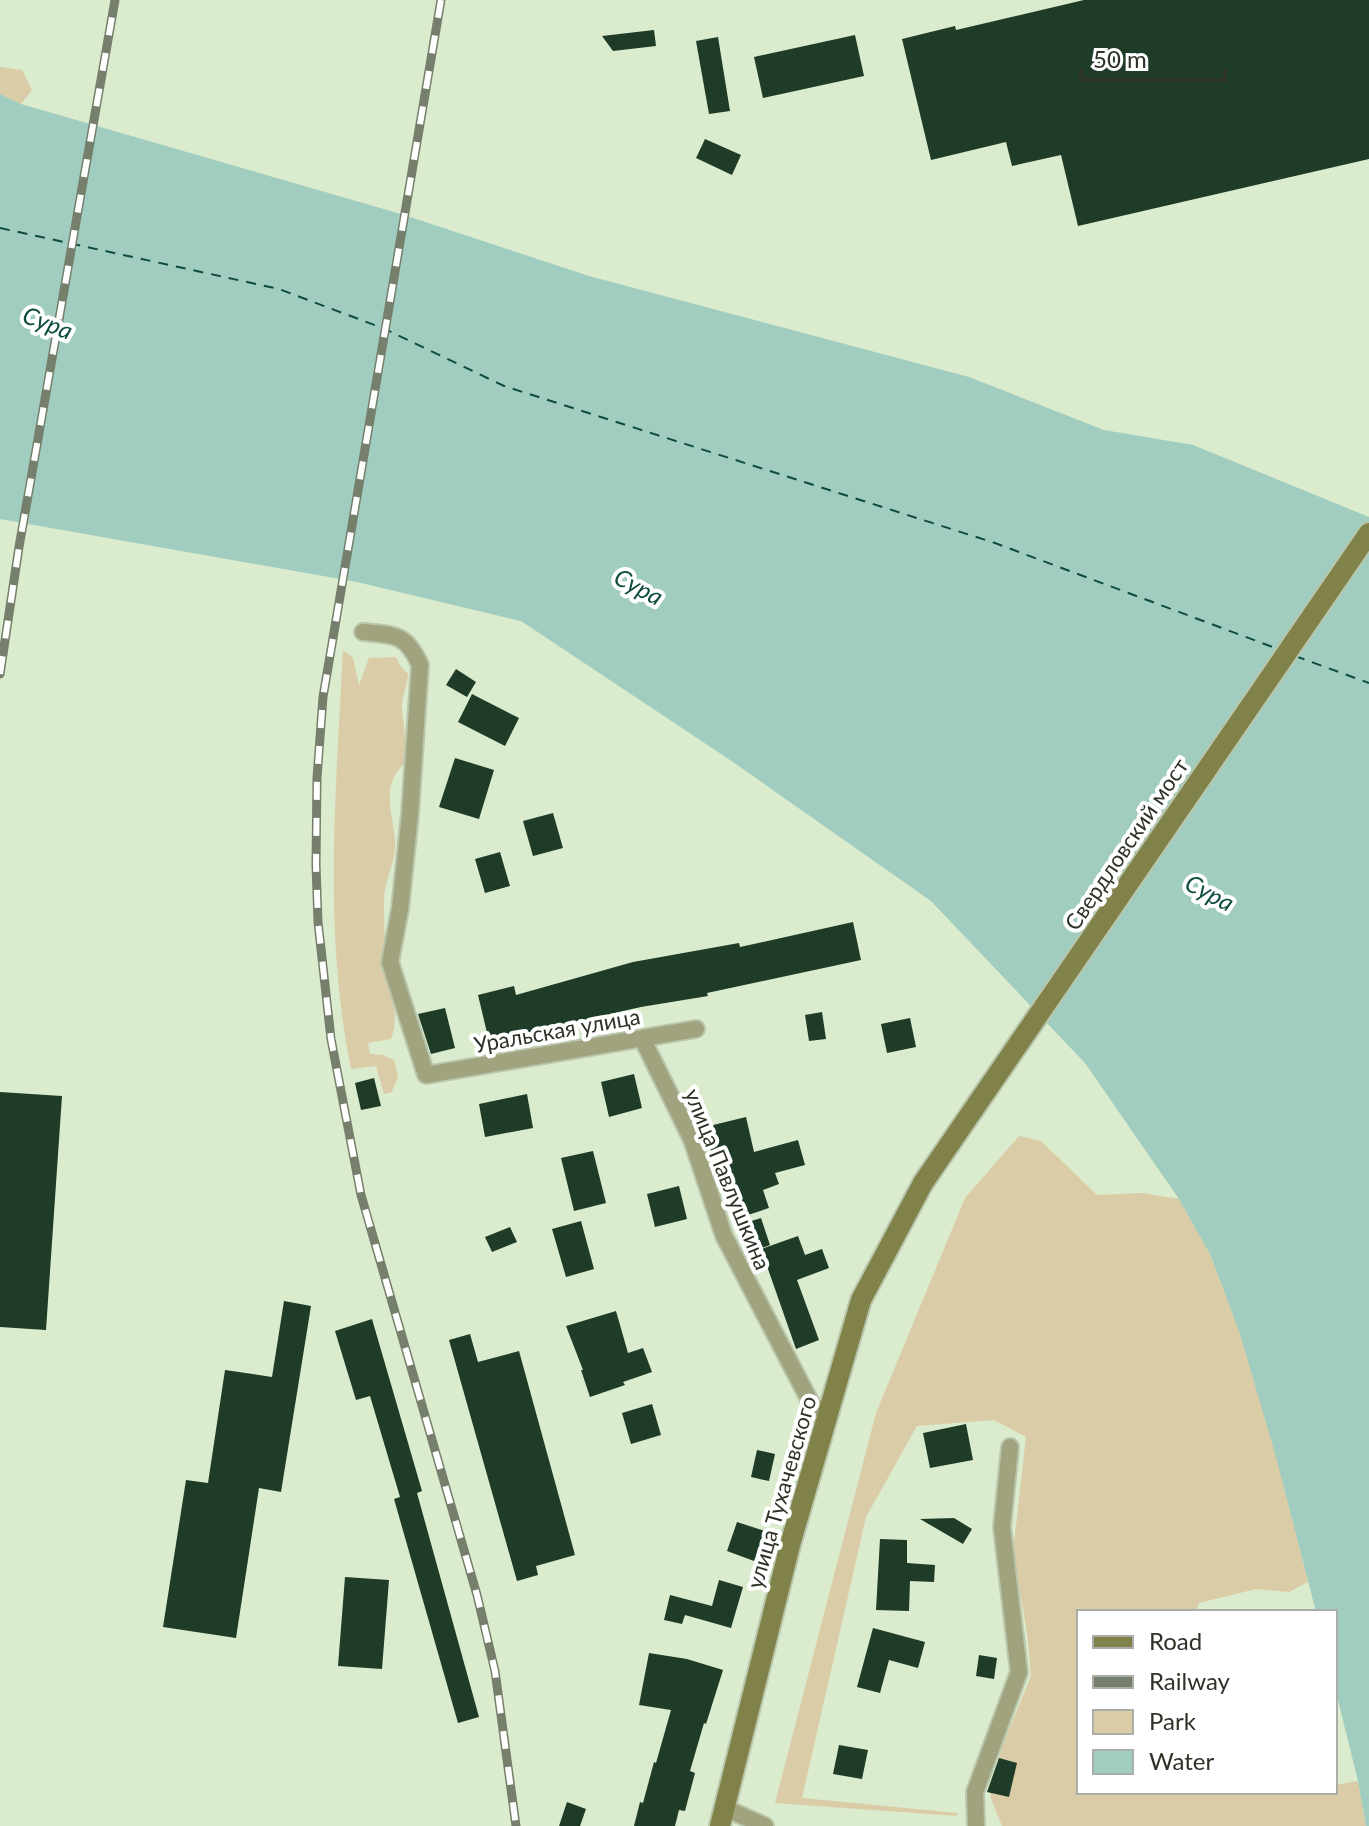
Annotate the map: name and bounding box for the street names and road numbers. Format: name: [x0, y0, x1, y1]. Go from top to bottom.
street label: Свердловский мост: [1058, 753, 1194, 935]
street label: Уральская улица: [472, 1002, 642, 1058]
street label: улица Павлушкина: [679, 1084, 777, 1274]
street label: улица Тухачевского: [741, 1393, 821, 1591]

